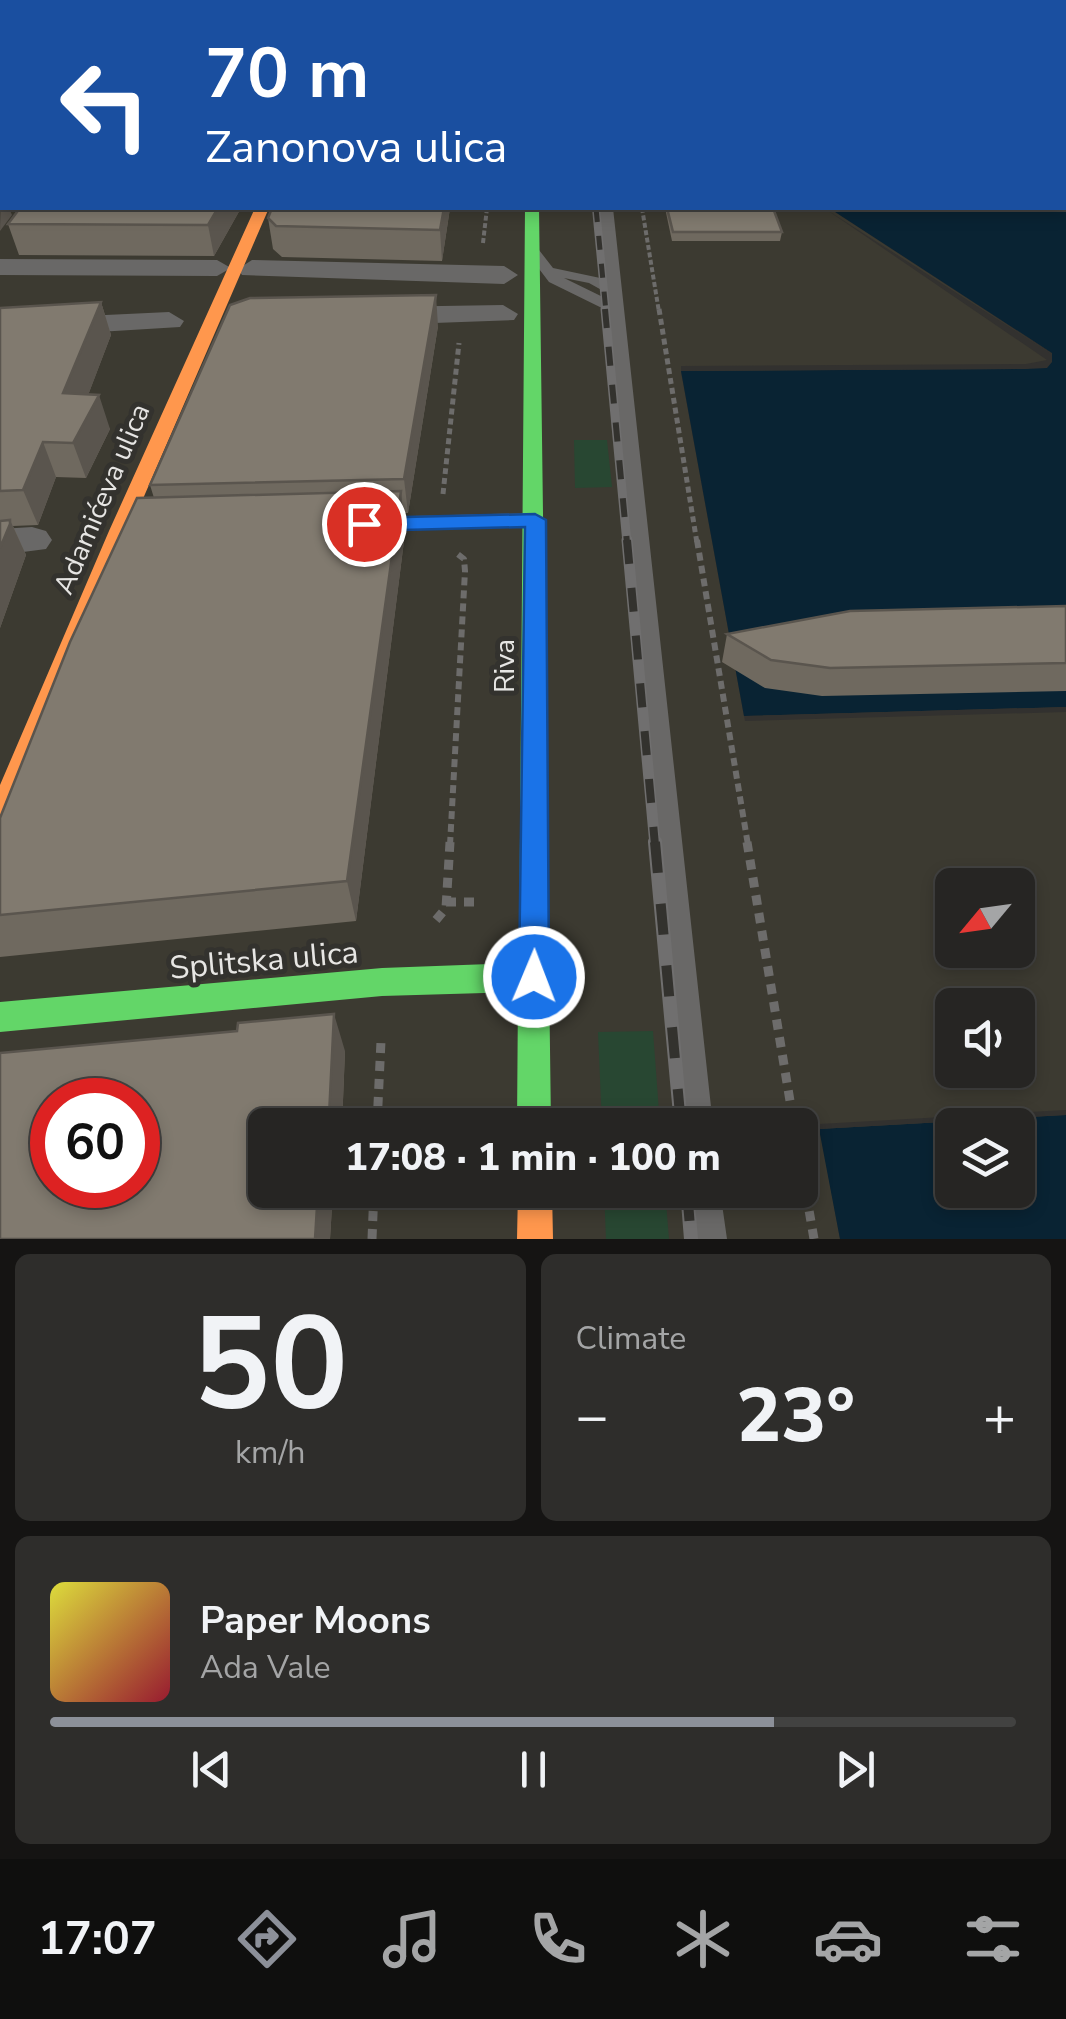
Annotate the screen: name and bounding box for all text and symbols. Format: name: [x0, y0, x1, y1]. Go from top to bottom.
text: 70 m: [205, 26, 369, 122]
icon: left: [40, 40, 170, 170]
text: Zanonova ulica: [205, 117, 507, 178]
street label: Adamićeva ulica: [45, 398, 159, 600]
pin: [322, 482, 407, 567]
icon: arrive: [337, 497, 392, 552]
street label: Riva: [486, 639, 524, 693]
north arrow: [935, 868, 1035, 968]
map controls: [935, 868, 1035, 1208]
position arrow: [482, 925, 586, 1029]
street label: Splitska ulica: [168, 930, 360, 990]
button: sound: [935, 988, 1035, 1088]
speed limit sign: 60: [30, 1078, 160, 1208]
button: layers: [935, 1108, 1035, 1208]
text: 17:08 · 1 min · 100 m: [345, 1132, 721, 1183]
text: 50: [192, 1277, 348, 1454]
text: Climate: [576, 1317, 686, 1360]
text: 23°: [736, 1365, 855, 1467]
text: −: [576, 1379, 609, 1454]
text: +: [983, 1379, 1016, 1454]
text: km/h: [235, 1431, 306, 1474]
text: Paper Moons: [200, 1595, 431, 1646]
text: Ada Vale: [200, 1646, 331, 1689]
icon: previous: [184, 1742, 239, 1797]
icon: pause: [506, 1742, 561, 1797]
icon: next: [828, 1742, 883, 1797]
icon: directions: [232, 1904, 302, 1974]
icon: music: [377, 1904, 447, 1974]
icon: phone: [523, 1904, 593, 1974]
icon: climate: [668, 1904, 738, 1974]
icon: car: [813, 1904, 883, 1974]
icon: filters: [958, 1904, 1028, 1974]
text: 17:07: [38, 1909, 157, 1970]

